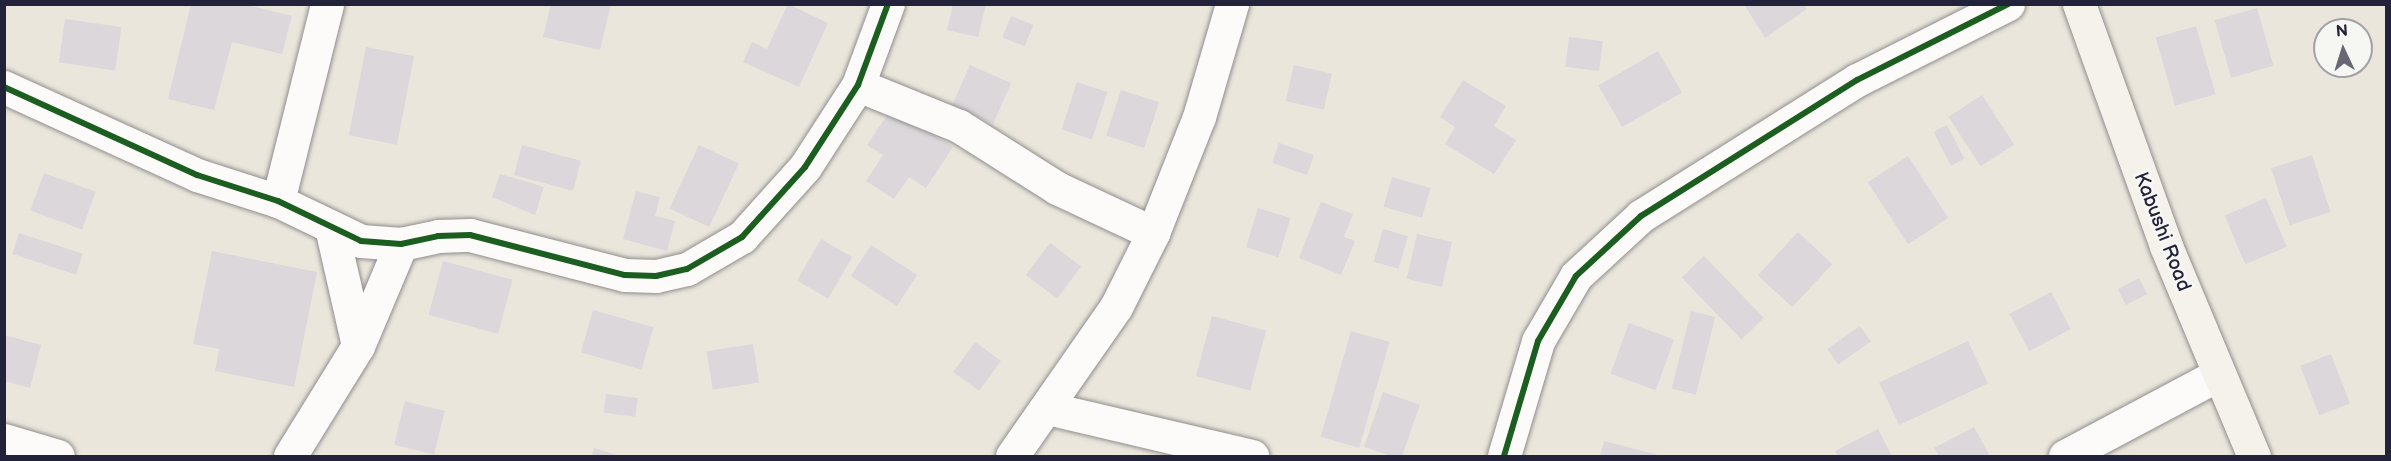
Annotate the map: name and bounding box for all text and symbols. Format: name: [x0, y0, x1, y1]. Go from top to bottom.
north arrow: [2313, 18, 2373, 78]
text: N: [2335, 22, 2349, 41]
street label: Kabushi Road: [2128, 169, 2196, 295]

